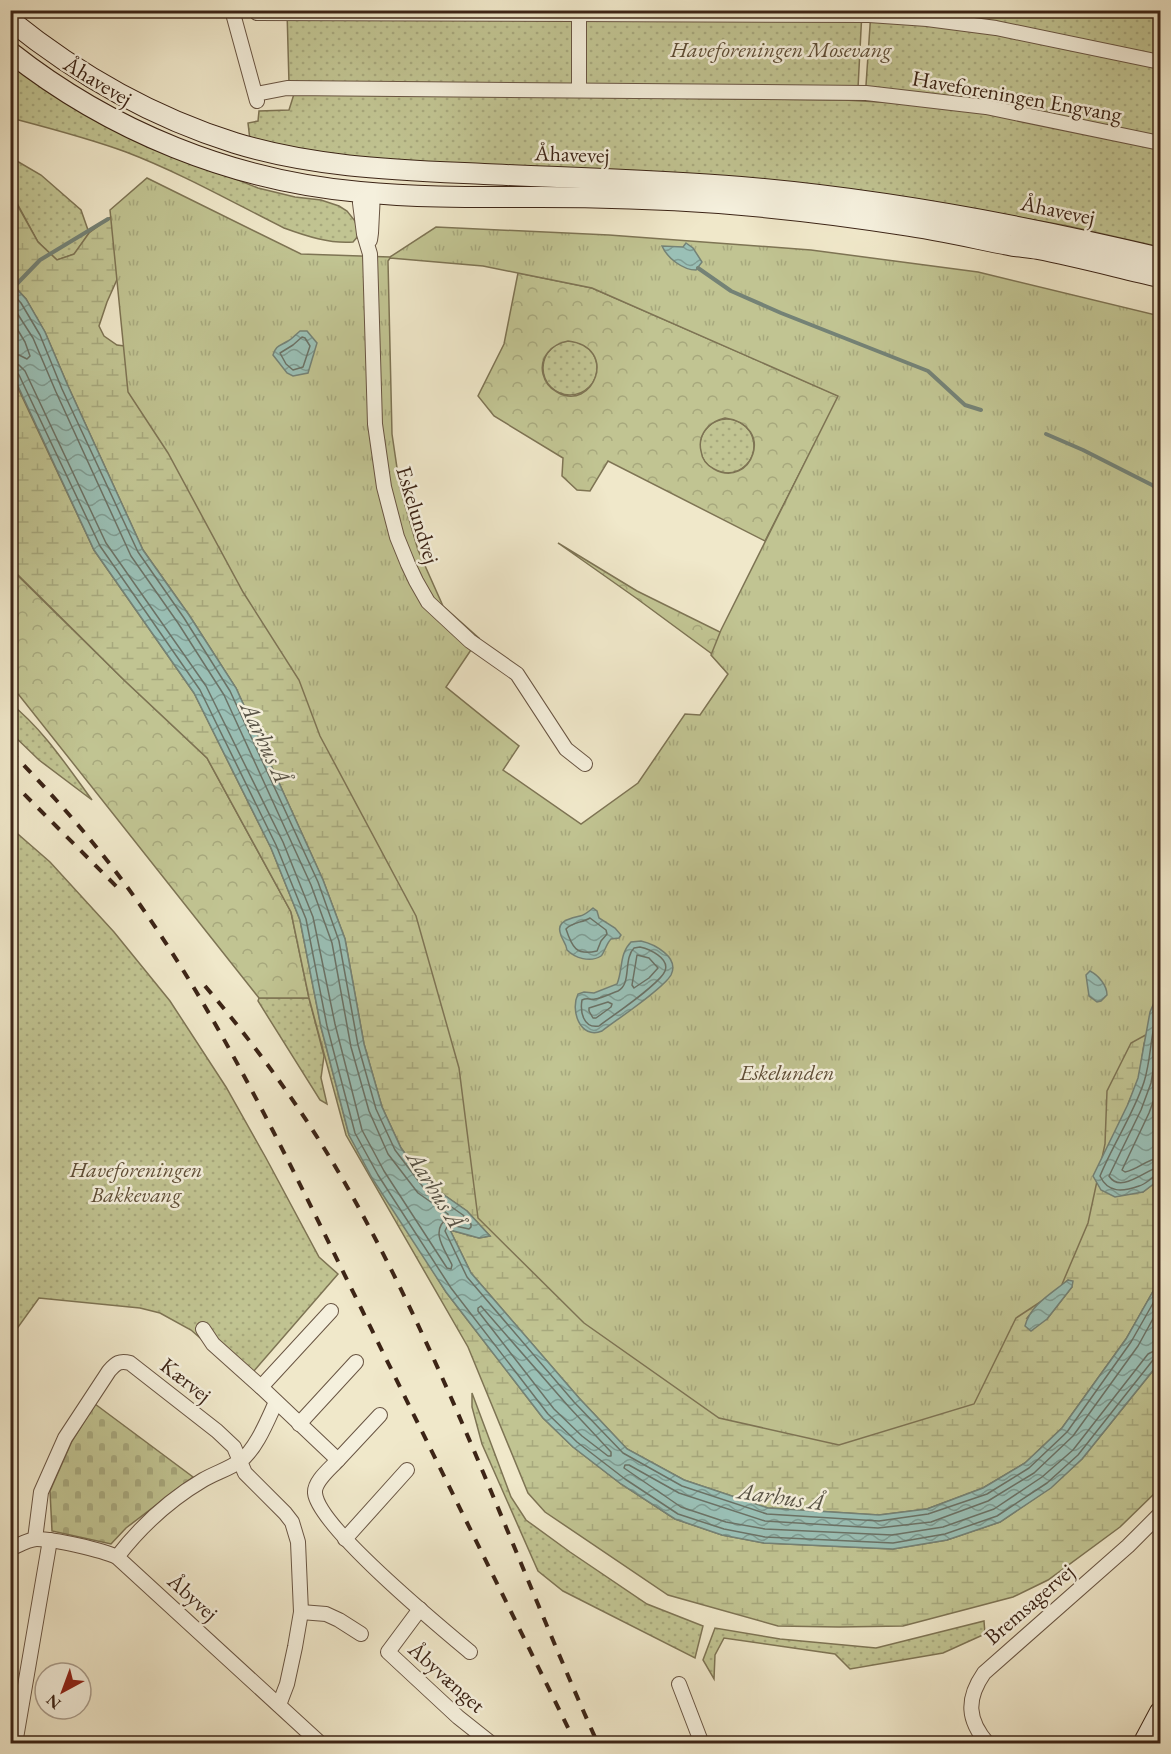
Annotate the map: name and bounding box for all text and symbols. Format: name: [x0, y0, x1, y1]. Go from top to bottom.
park label: Haveforeningen Mosevang: [670, 35, 892, 64]
street label: Åhavevej: [57, 49, 138, 113]
street label: Haveforeningen Engvang: [910, 63, 1125, 129]
street label: Åhavevej: [533, 138, 610, 170]
street label: Åhavevej: [1017, 188, 1098, 232]
street label: Eskelundvej: [389, 463, 447, 567]
water label: Aarhus Å: [233, 694, 299, 790]
park label: Eskelunden: [739, 1058, 834, 1087]
water label: Aarhus Å: [399, 1142, 473, 1236]
park label: Haveforeningen Bakkevang: [69, 1155, 202, 1209]
street label: Kærvej: [155, 1351, 217, 1409]
water label: Aarhus Å: [734, 1474, 828, 1518]
street label: Bremsagervej: [978, 1557, 1080, 1651]
street label: Åbyvej: [161, 1566, 224, 1627]
street label: Åbyvænget: [402, 1634, 492, 1719]
north arrow: [33, 1661, 93, 1721]
text: N: [42, 1690, 65, 1714]

